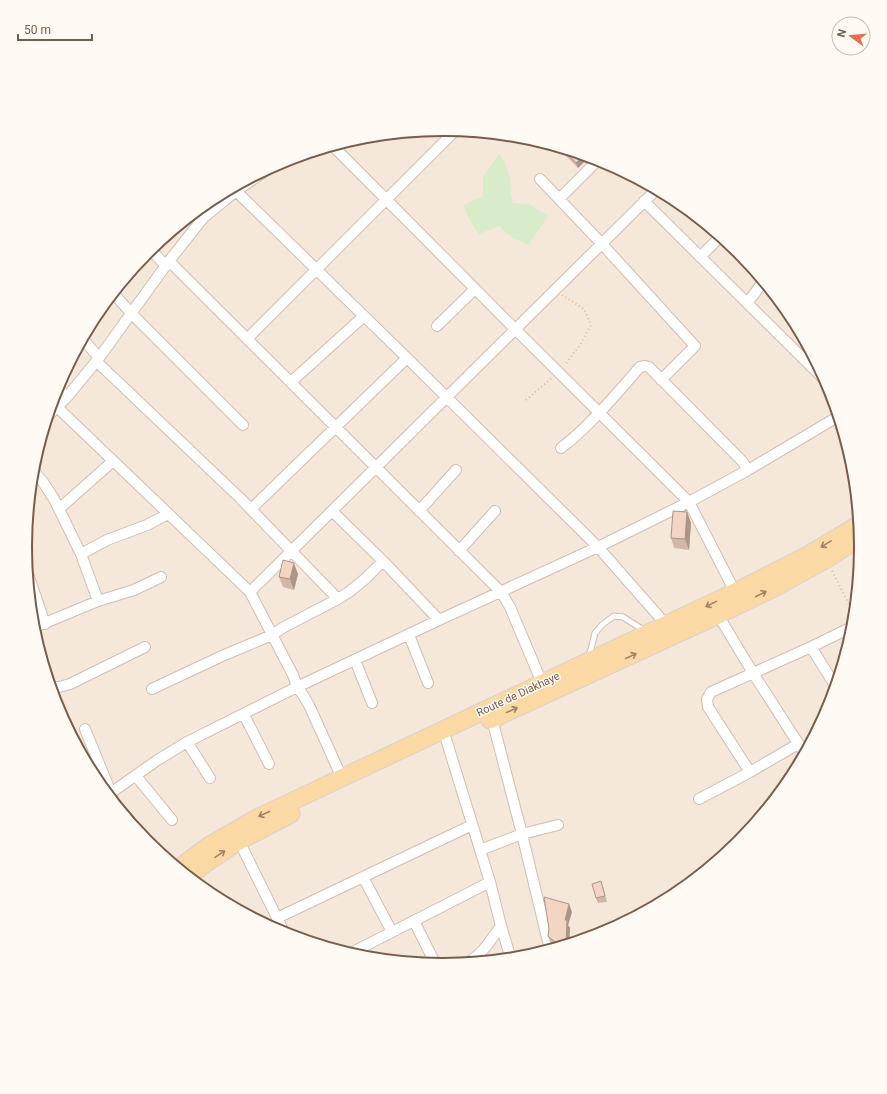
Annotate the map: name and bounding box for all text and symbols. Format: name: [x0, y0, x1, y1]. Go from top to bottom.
scale bar: [18, 16, 92, 42]
north arrow: [831, 16, 871, 56]
text: 50 m: [24, 23, 51, 37]
text: N: [835, 28, 849, 39]
one-way arrow: [820, 541, 832, 549]
one-way arrow: [755, 590, 767, 597]
one-way arrow: [705, 601, 717, 608]
one-way arrow: [624, 652, 636, 659]
street label: Route de Diakhaye: [474, 669, 562, 719]
one-way arrow: [506, 706, 518, 713]
one-way arrow: [258, 811, 270, 818]
one-way arrow: [214, 850, 225, 858]

